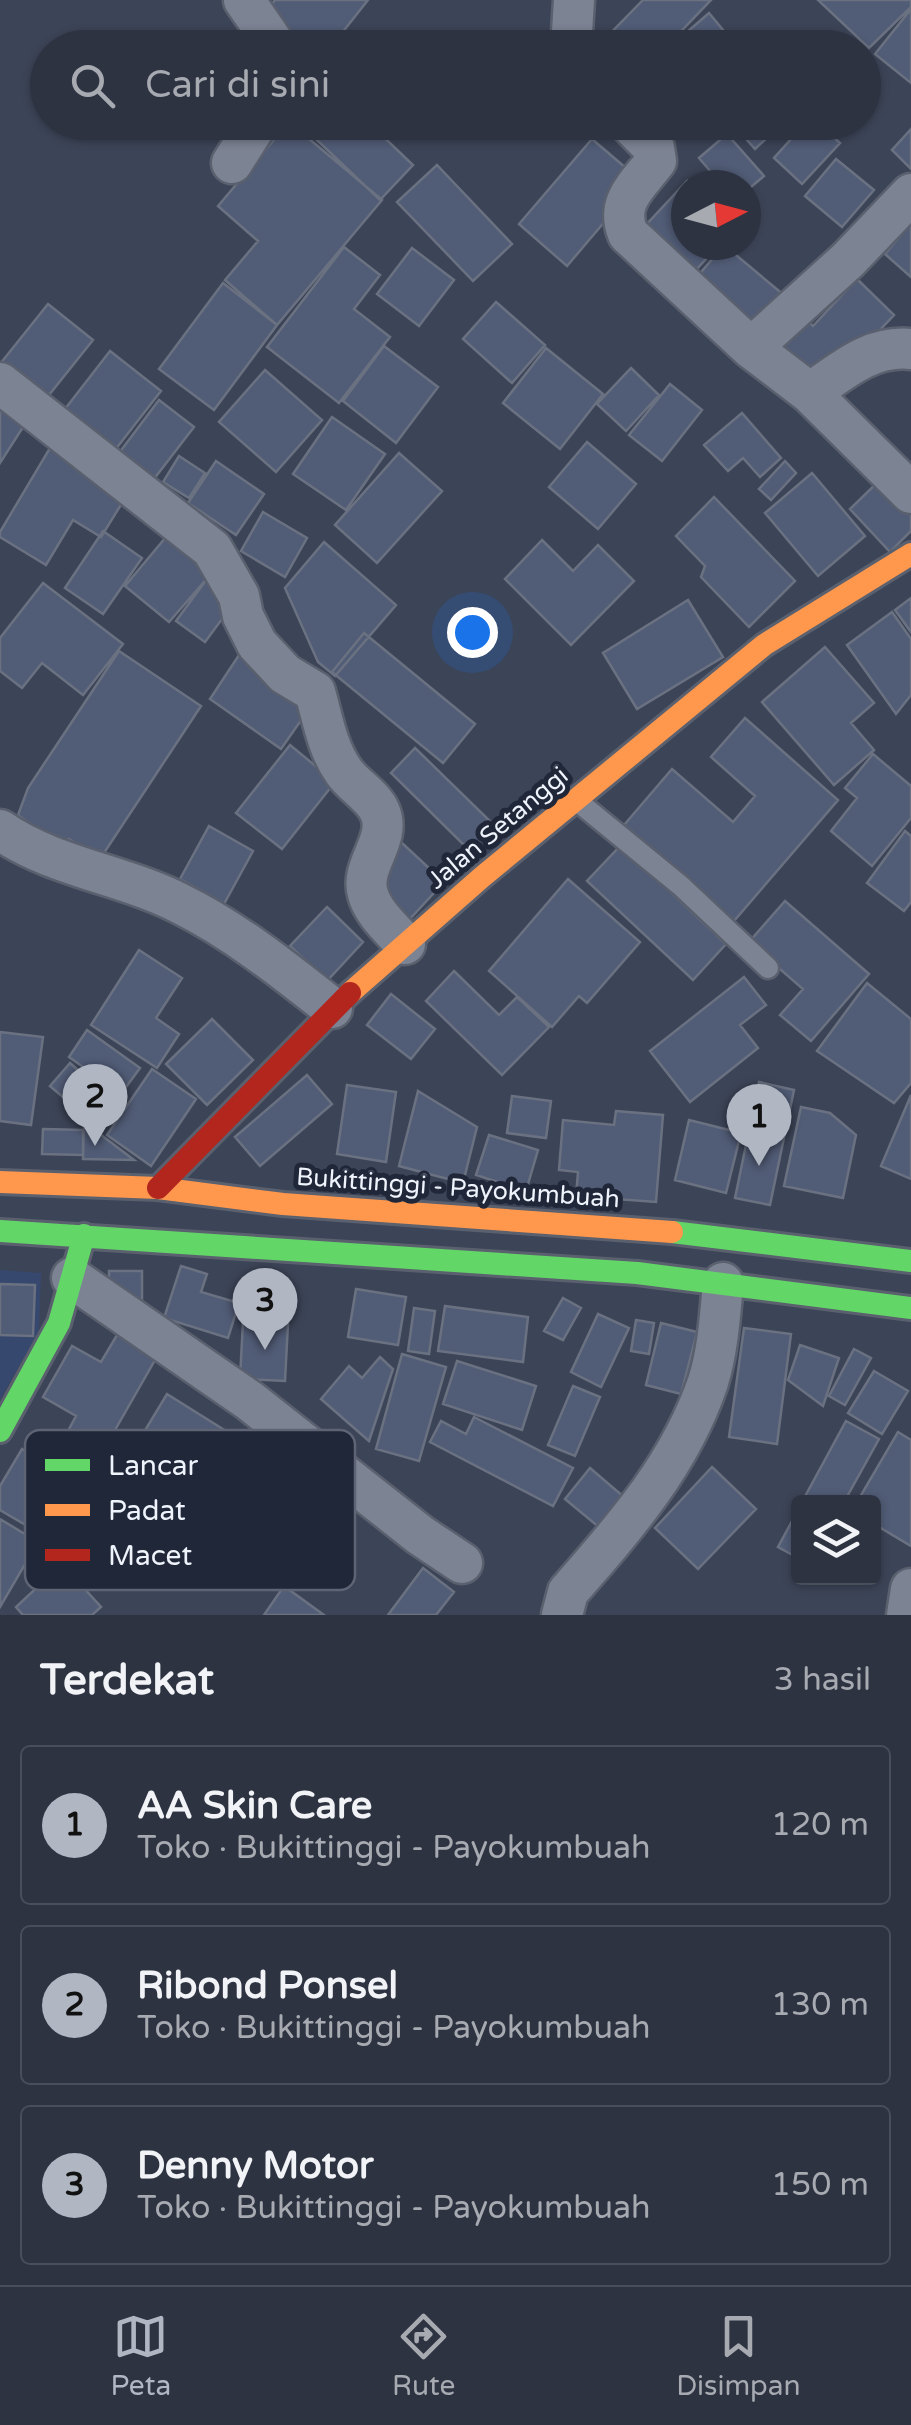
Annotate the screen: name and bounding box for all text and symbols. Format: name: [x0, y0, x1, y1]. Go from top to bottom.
search box: [30, 30, 881, 140]
icon: search: [65, 58, 120, 113]
text: Cari di sini: [145, 62, 330, 108]
north arrow: [671, 170, 761, 260]
your location: [447, 607, 498, 658]
street label: Jalan Setanggi: [422, 761, 574, 895]
pin: 2: [62, 1064, 128, 1146]
pin: 1: [726, 1084, 792, 1166]
street label: Bukittinggi - Payokumbuah: [295, 1162, 621, 1214]
pin: 3: [232, 1268, 298, 1350]
legend: [25, 1430, 355, 1590]
text: Lancar: [108, 1449, 199, 1483]
text: Padat: [108, 1494, 186, 1528]
map controls: [791, 1495, 881, 1585]
button: layers: [791, 1495, 881, 1585]
text: Macet: [108, 1539, 192, 1573]
text: Terdekat: [40, 1655, 214, 1706]
text: 3 hasil: [774, 1661, 871, 1699]
text: AA Skin Care: [137, 1783, 372, 1829]
text: 1: [64, 1806, 85, 1844]
text: 120 m: [771, 1806, 869, 1844]
text: Toko · Bukittinggi - Payokumbuah: [137, 1829, 651, 1867]
text: Ribond Ponsel: [137, 1963, 398, 2009]
text: 2: [64, 1986, 85, 2024]
text: 130 m: [771, 1986, 869, 2024]
text: Toko · Bukittinggi - Payokumbuah: [137, 2009, 651, 2047]
text: Denny Motor: [137, 2143, 374, 2189]
text: 3: [64, 2166, 85, 2204]
text: 150 m: [771, 2166, 869, 2204]
text: Toko · Bukittinggi - Payokumbuah: [137, 2189, 651, 2227]
tab: Peta: [110, 2309, 171, 2403]
tab: Rute: [392, 2309, 455, 2403]
tab: Disimpan: [676, 2309, 801, 2403]

